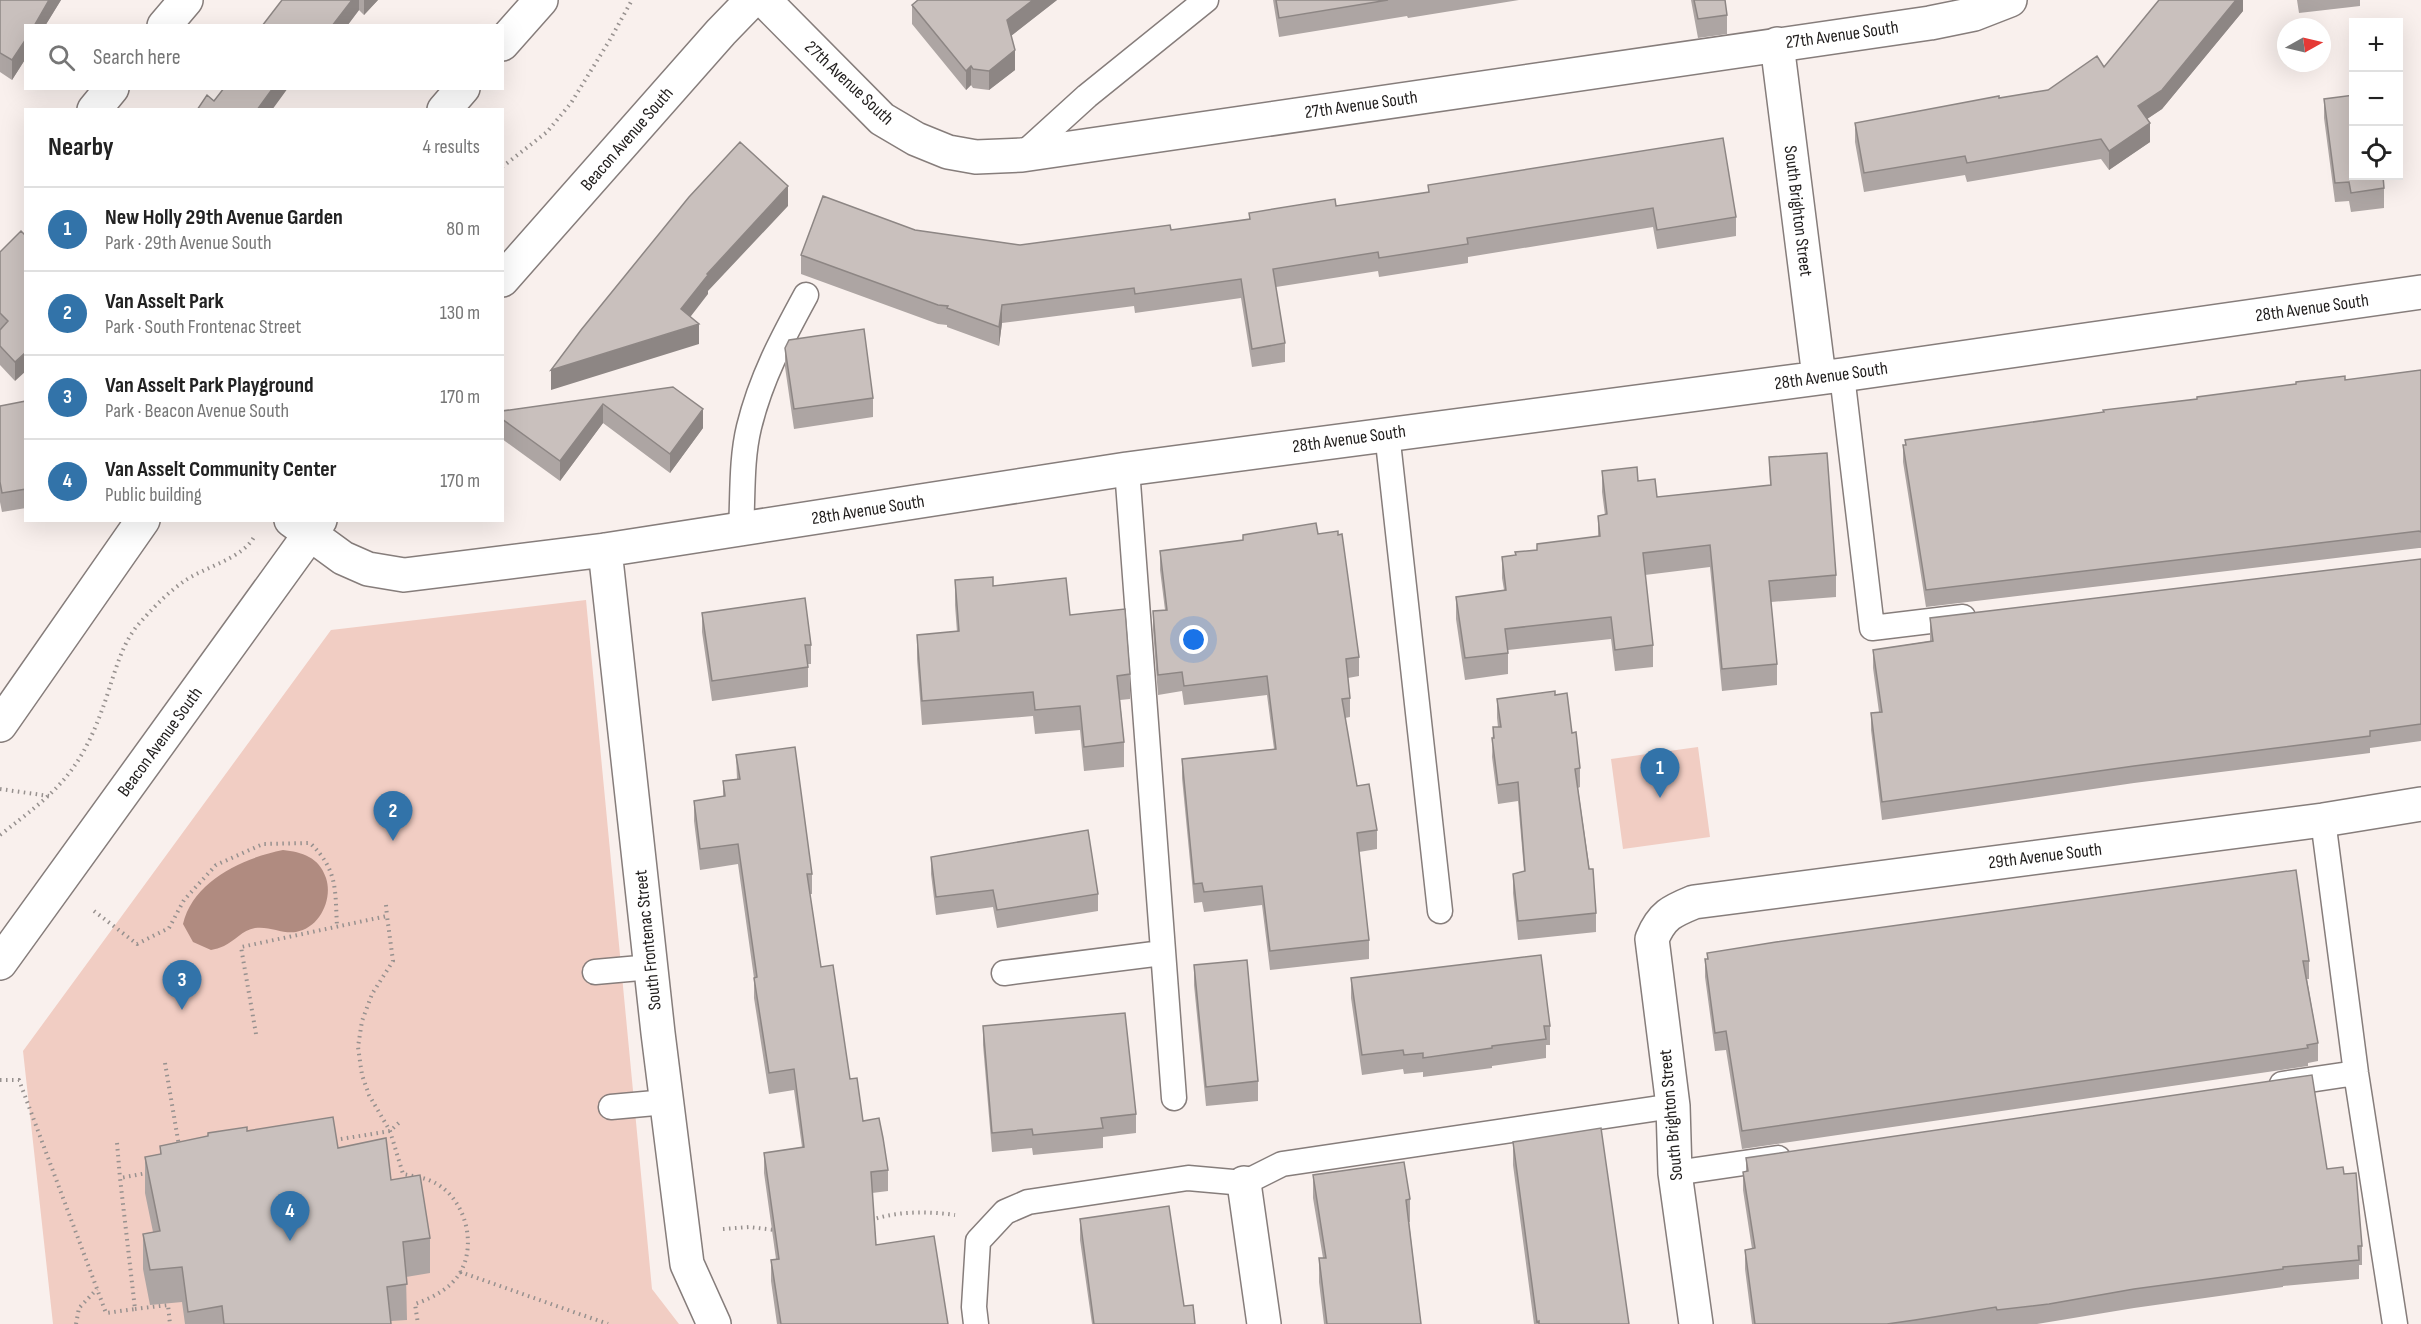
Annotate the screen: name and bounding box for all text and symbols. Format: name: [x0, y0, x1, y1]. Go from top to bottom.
street label: 27th Avenue South: [1784, 17, 1900, 53]
north arrow: [2277, 18, 2331, 72]
map controls: [2349, 18, 2403, 180]
button: +: [2349, 18, 2403, 72]
search box: [24, 24, 504, 90]
street label: 27th Avenue South: [800, 37, 898, 129]
icon: search: [45, 41, 78, 74]
text: Search here: [93, 44, 180, 71]
button: −: [2349, 72, 2403, 126]
street label: Beacon Avenue South: [576, 83, 678, 195]
street label: 27th Avenue South: [1303, 87, 1419, 123]
button: locate: [2349, 126, 2403, 180]
text: Nearby: [48, 132, 114, 163]
text: 4 results: [423, 135, 480, 159]
street label: South Brighton Street: [1780, 144, 1817, 278]
text: New Holly 29th Avenue Garden: [105, 204, 343, 231]
text: 1: [64, 217, 71, 241]
text: 80 m: [446, 217, 480, 241]
text: Park · 29th Avenue South: [105, 231, 272, 255]
text: Van Asselt Park: [105, 288, 224, 315]
street label: 28th Avenue South: [2254, 290, 2370, 326]
text: 2: [63, 301, 72, 325]
text: 130 m: [440, 301, 480, 325]
text: Park · South Frontenac Street: [105, 315, 301, 339]
street label: 28th Avenue South: [1773, 358, 1889, 394]
text: Van Asselt Park Playground: [105, 372, 314, 399]
text: 3: [63, 385, 72, 409]
text: 170 m: [440, 385, 480, 409]
text: Park · Beacon Avenue South: [105, 399, 289, 423]
street label: 28th Avenue South: [1291, 421, 1407, 457]
text: Van Asselt Community Center: [105, 456, 337, 483]
text: 4: [63, 469, 72, 493]
text: 170 m: [440, 469, 480, 493]
text: Public building: [105, 483, 202, 507]
street label: 28th Avenue South: [810, 491, 926, 529]
your location: [1179, 625, 1208, 654]
street label: Beacon Avenue South: [113, 683, 207, 801]
pin: 1: [1640, 748, 1680, 798]
pin: 2: [374, 792, 412, 841]
street label: 29th Avenue South: [1987, 839, 2103, 873]
street label: South Frontenac Street: [630, 868, 666, 1011]
pin: 3: [162, 960, 201, 1010]
street label: South Brighton Street: [1655, 1048, 1687, 1181]
pin: 4: [270, 1192, 310, 1241]

